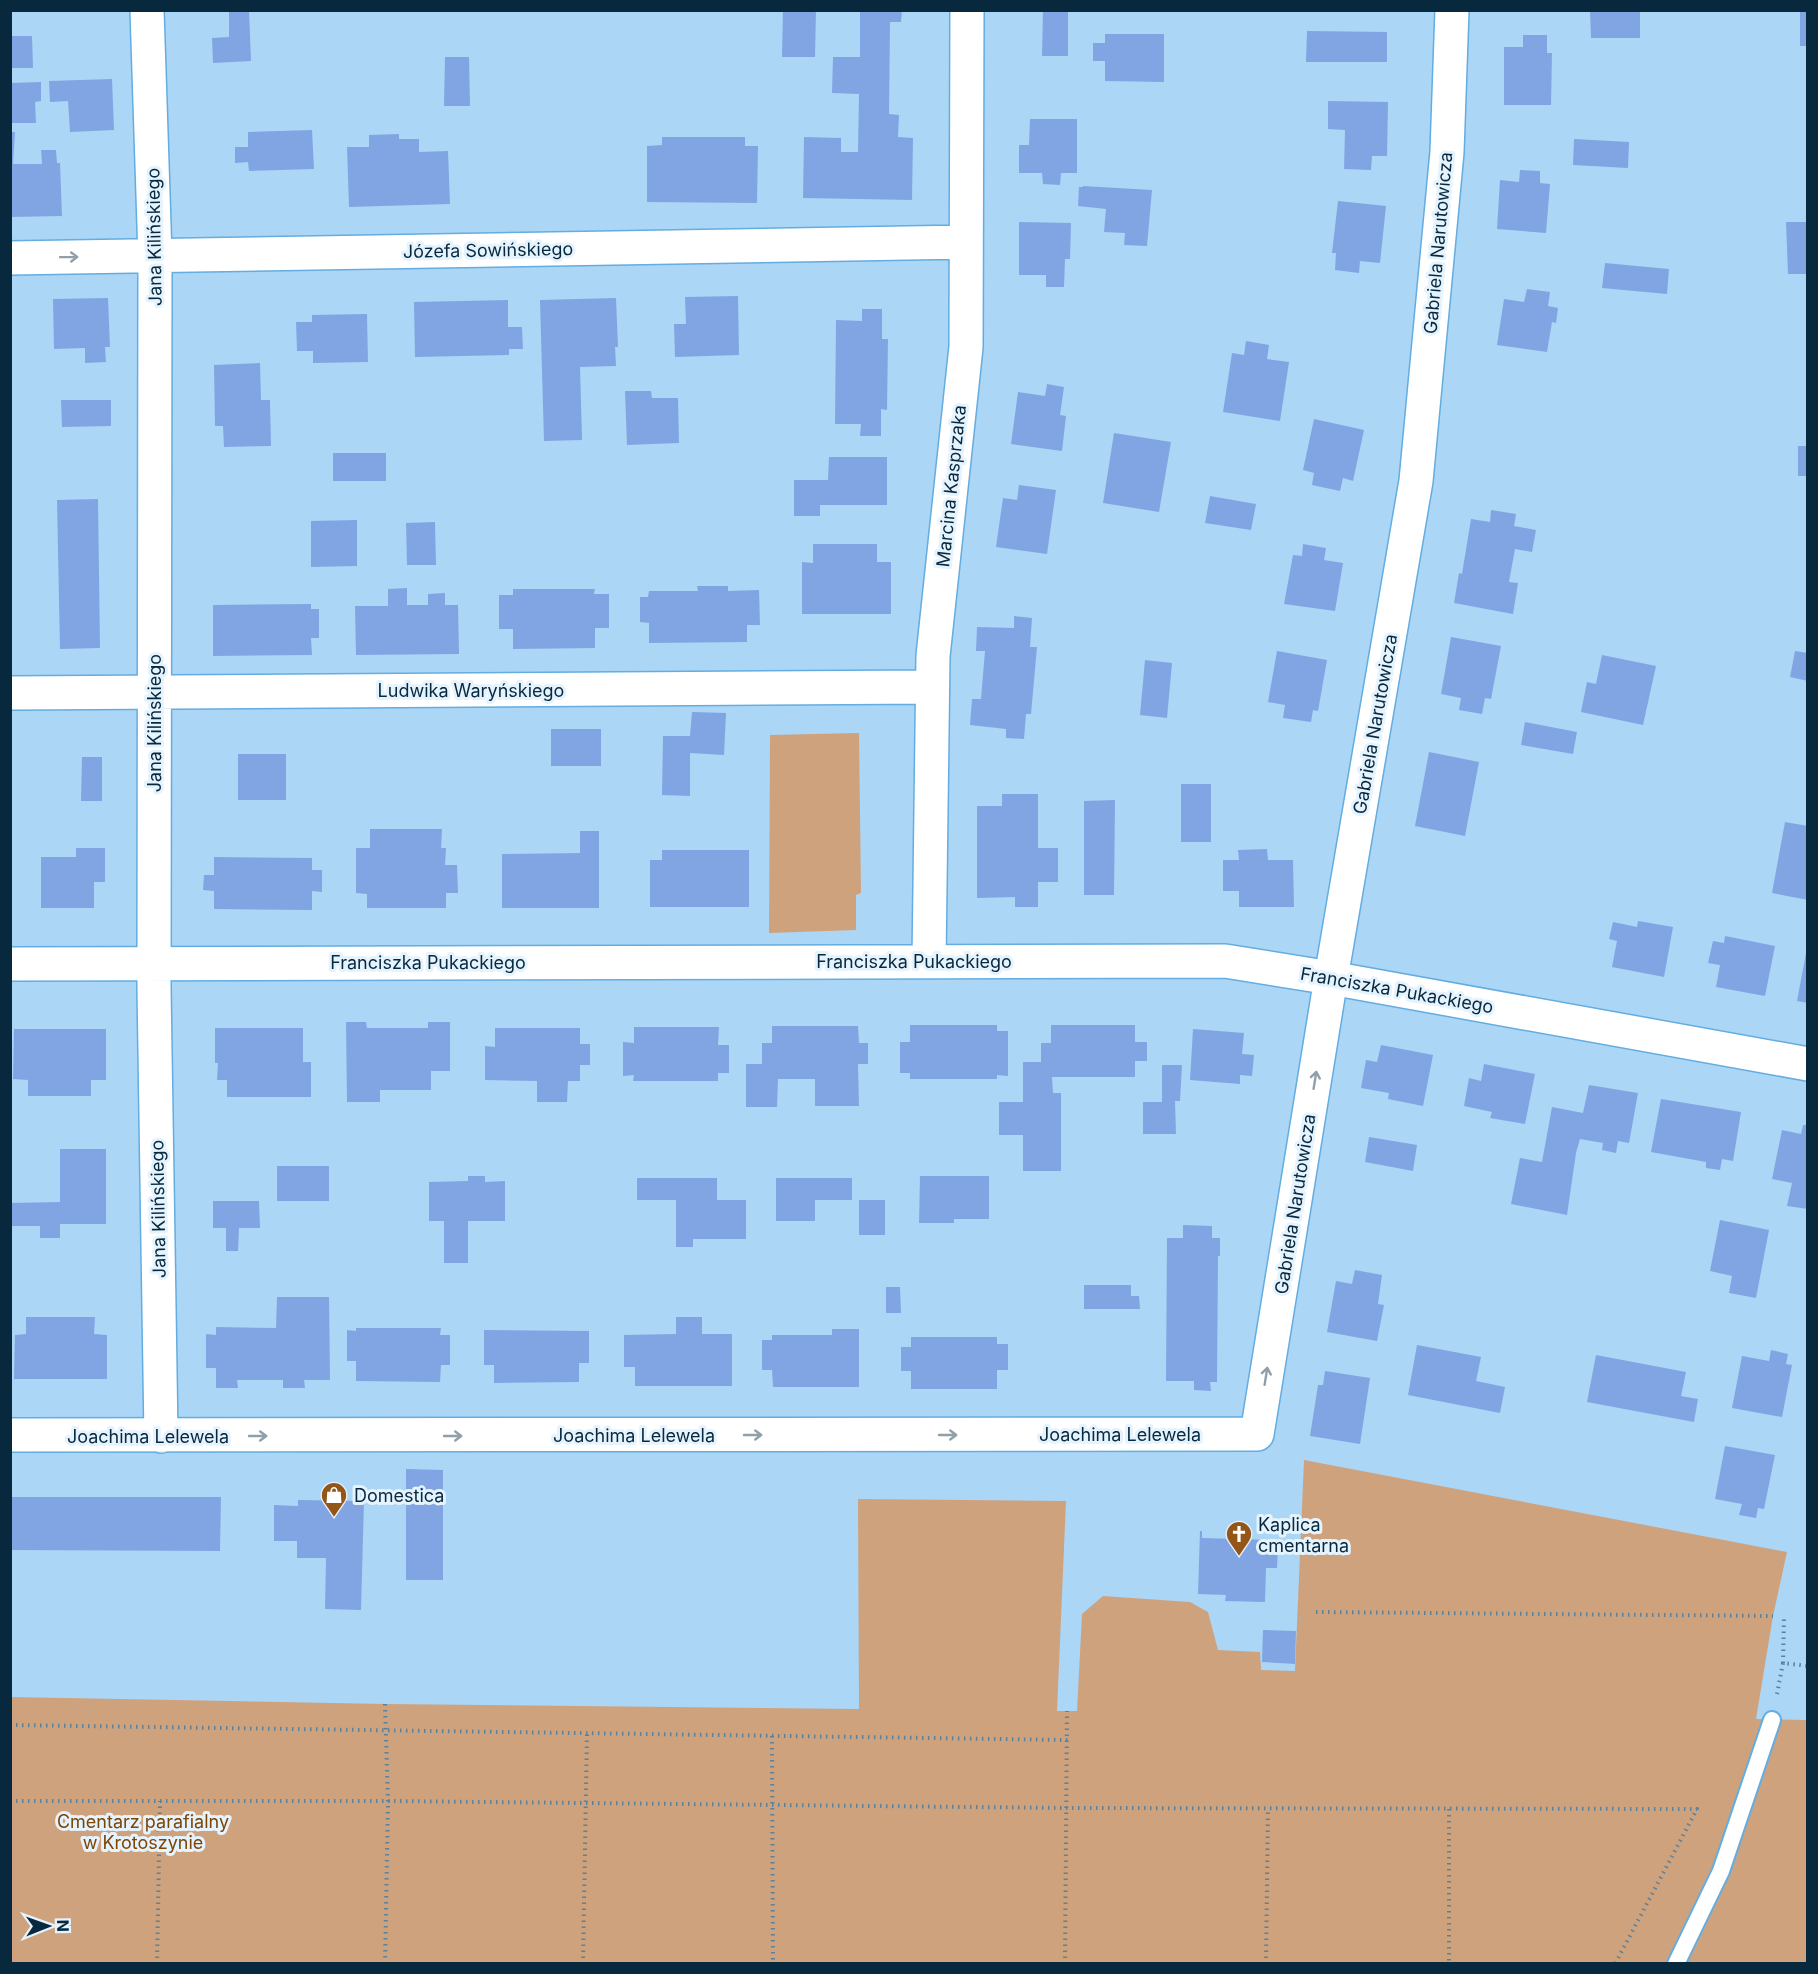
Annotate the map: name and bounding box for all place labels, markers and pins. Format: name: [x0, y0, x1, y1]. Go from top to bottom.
shop icon: Domestica: [319, 1480, 349, 1518]
place label: Domestica: [354, 1485, 444, 1506]
place label: Kaplica cmentarna: [1258, 1514, 1349, 1556]
church icon: Kaplica cmentarna: [1224, 1519, 1254, 1557]

